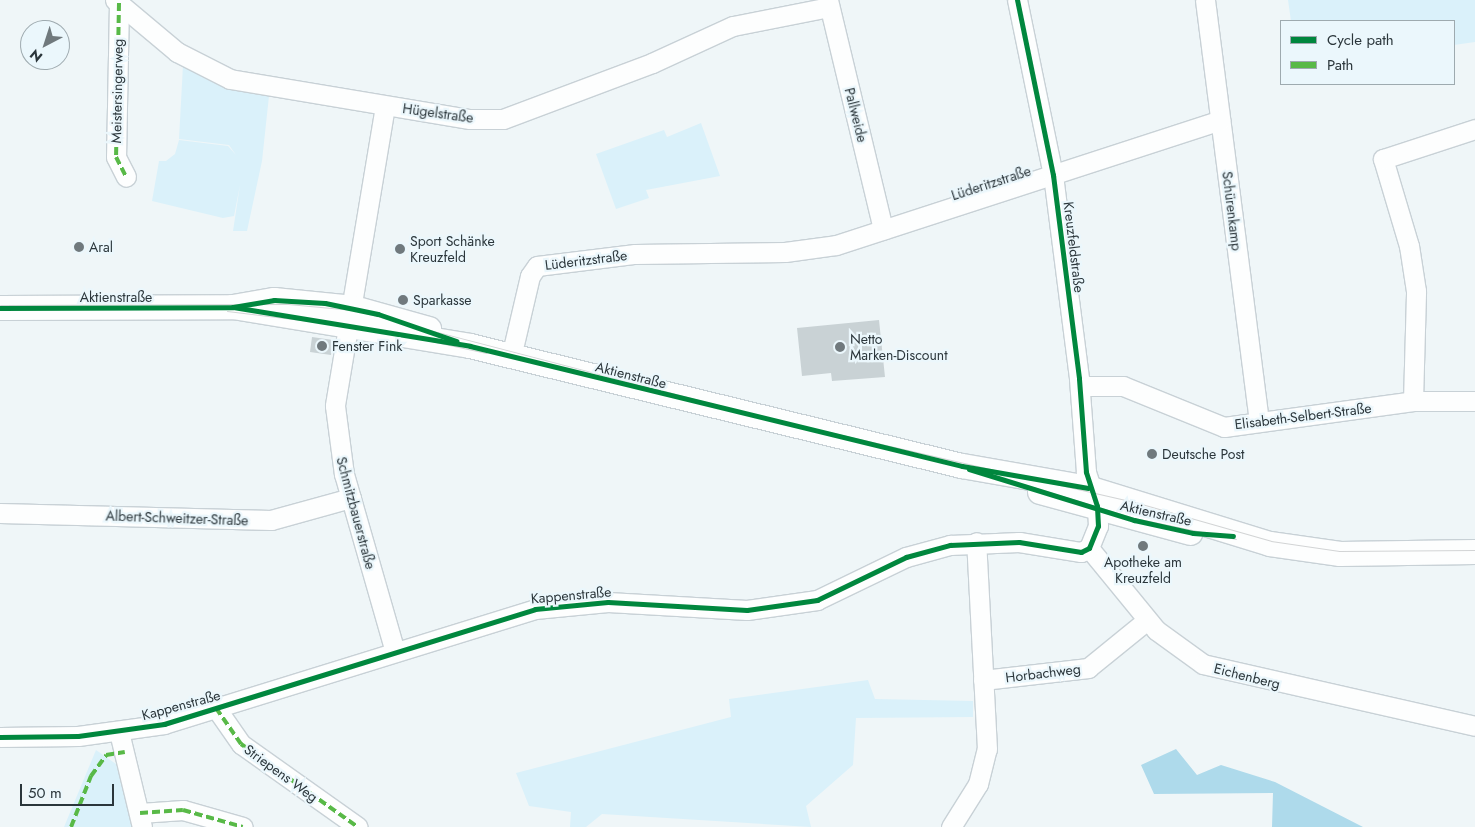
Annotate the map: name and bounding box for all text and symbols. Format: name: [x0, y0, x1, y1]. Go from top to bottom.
north arrow: [20, 20, 70, 70]
legend: [1280, 20, 1455, 85]
text: Cycle path: [1327, 29, 1394, 51]
street label: Meistersingerweg: [108, 38, 126, 144]
text: N: [25, 44, 47, 67]
text: Path: [1327, 54, 1353, 76]
street label: Pallweide: [841, 86, 871, 144]
street label: Hügelstraße: [401, 100, 475, 126]
street label: Lüderitzstraße: [949, 162, 1033, 204]
street label: Schürenkamp: [1219, 170, 1245, 252]
street label: Kreuzfeldstraße: [1060, 201, 1088, 293]
place label: Sport Schänke Kreuzfeld: [410, 233, 495, 266]
place label: Aral: [89, 239, 113, 255]
marker: Aral: [73, 241, 85, 253]
marker: Sport Schänke Kreuzfeld: [394, 243, 406, 255]
street label: Lüderitzstraße: [544, 247, 628, 273]
street label: Aktienstraße: [80, 289, 152, 305]
place label: Sparkasse: [413, 292, 472, 308]
marker: Sparkasse: [397, 294, 409, 306]
place label: Netto Marken-Discount: [850, 331, 948, 364]
place label: Fenster Fink: [332, 338, 403, 354]
marker: Fenster Fink: [316, 340, 328, 352]
marker: Netto Marken-Discount: [834, 341, 846, 353]
street label: Aktienstraße: [594, 358, 668, 392]
street label: Elisabeth-Selbert-Straße: [1234, 399, 1372, 433]
place label: Deutsche Post: [1162, 446, 1244, 462]
marker: Deutsche Post: [1146, 448, 1158, 460]
street label: Schmitzbauerstraße: [333, 455, 379, 571]
street label: Aktienstraße: [1119, 497, 1193, 529]
street label: Albert-Schweitzer-Straße: [105, 507, 249, 529]
marker: Apotheke am Kreuzfeld: [1137, 540, 1149, 552]
place label: Apotheke am Kreuzfeld: [1104, 554, 1182, 586]
street label: Kappenstraße: [530, 583, 612, 607]
street label: Horbachweg: [1004, 660, 1082, 686]
street label: Eichenberg: [1212, 660, 1282, 692]
street label: Kappenstraße: [140, 686, 222, 724]
street label: Striepens Weg: [241, 741, 321, 805]
scale bar: [22, 774, 116, 806]
text: 50 m: [28, 782, 62, 804]

